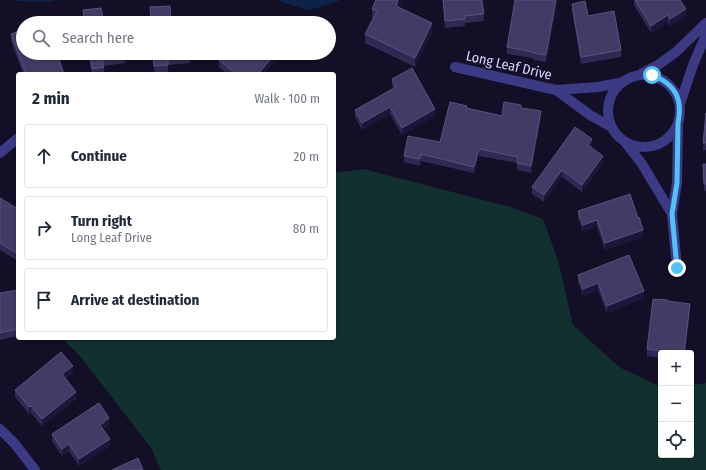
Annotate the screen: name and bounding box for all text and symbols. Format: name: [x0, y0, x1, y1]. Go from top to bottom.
search box: [16, 16, 336, 60]
icon: search: [30, 27, 52, 49]
text: Search here: [62, 29, 134, 47]
street label: Long Leaf Drive: [464, 47, 553, 84]
route start: [643, 66, 661, 84]
text: 2 min: [32, 88, 70, 109]
text: Walk · 100 m: [254, 91, 320, 106]
icon: ahead: [33, 145, 55, 167]
text: Continue: [71, 147, 127, 165]
text: 20 m: [293, 149, 319, 164]
text: Turn right: [71, 212, 132, 230]
icon: right: [33, 217, 55, 239]
text: 80 m: [293, 221, 319, 236]
text: Long Leaf Drive: [71, 230, 152, 245]
route end: [668, 259, 686, 277]
icon: arrive: [33, 289, 55, 311]
text: Arrive at destination: [71, 291, 199, 309]
map controls: [658, 350, 694, 458]
button: +: [658, 350, 694, 386]
button: −: [658, 386, 694, 422]
button: locate: [658, 422, 694, 458]

